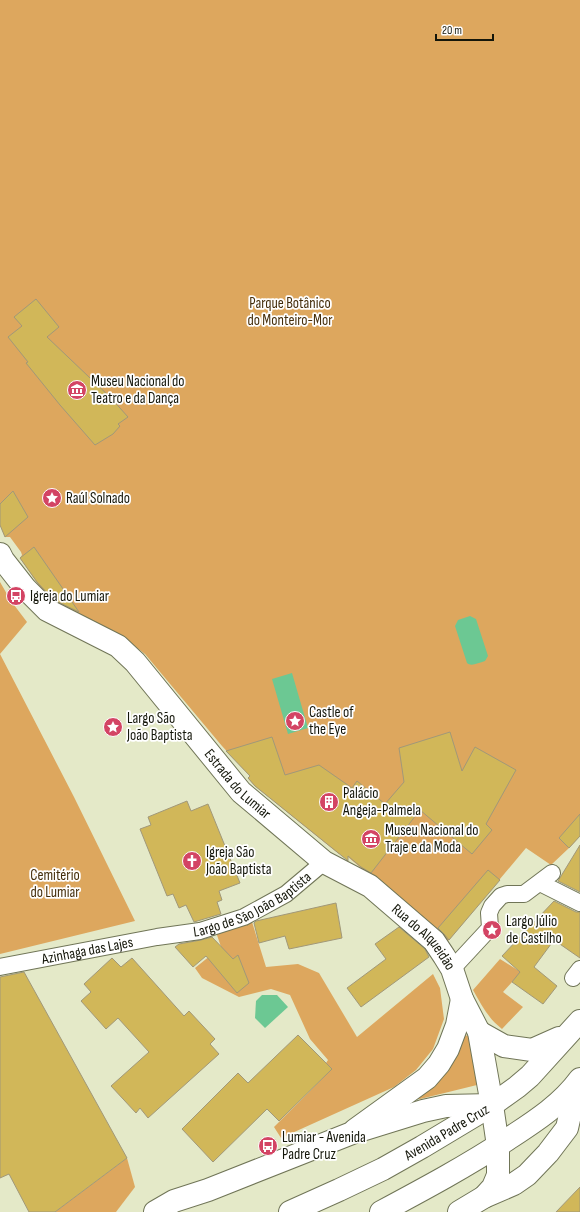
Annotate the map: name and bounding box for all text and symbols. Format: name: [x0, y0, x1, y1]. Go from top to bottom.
scale bar: [436, 16, 493, 42]
text: 20 m: [442, 23, 462, 38]
park label: Parque Botânico do Monteiro-Mor: [247, 294, 333, 330]
place label: Museu Nacional do Teatro e da Dança: [91, 372, 185, 408]
museum icon: Museu Nacional do Teatro e da Dança: [66, 379, 88, 401]
place icon: Raúl Solnado: [41, 487, 63, 509]
place label: Raúl Solnado: [66, 489, 130, 508]
bus stop icon: Igreja do Lumiar: [5, 585, 27, 607]
place label: Igreja do Lumiar: [30, 587, 110, 606]
place label: Castle of the Eye: [309, 703, 354, 739]
place label: Largo São João Baptista: [126, 709, 193, 745]
place icon: Castle of the Eye: [284, 710, 306, 732]
place icon: Largo São João Baptista: [102, 716, 124, 738]
street label: Estrada do Lumiar: [200, 745, 275, 824]
place label: Palácio Angeja-Palmela: [342, 784, 421, 820]
building icon: Palácio Angeja-Palmela: [318, 791, 340, 813]
place label: Museu Nacional do Traje e da Moda: [385, 821, 479, 857]
museum icon: Museu Nacional do Traje e da Moda: [360, 828, 382, 850]
place label: Igreja São João Baptista: [205, 843, 272, 879]
church icon: Igreja São João Baptista: [181, 850, 203, 872]
park label: Cemitério do Lumiar: [30, 866, 80, 902]
street label: Largo de São João Baptista: [192, 868, 316, 942]
street label: Rua do Alqueidão: [388, 900, 459, 974]
place label: Largo Júlio de Castilho: [506, 912, 562, 948]
place icon: Largo Júlio de Castilho: [481, 919, 503, 941]
street label: Azinhaga das Lajes: [39, 933, 135, 969]
street label: Avenida Padre Cruz: [400, 1100, 493, 1166]
place label: Lumiar - Avenida Padre Cruz: [282, 1128, 366, 1164]
bus stop icon: Lumiar - Avenida Padre Cruz: [257, 1135, 279, 1157]

